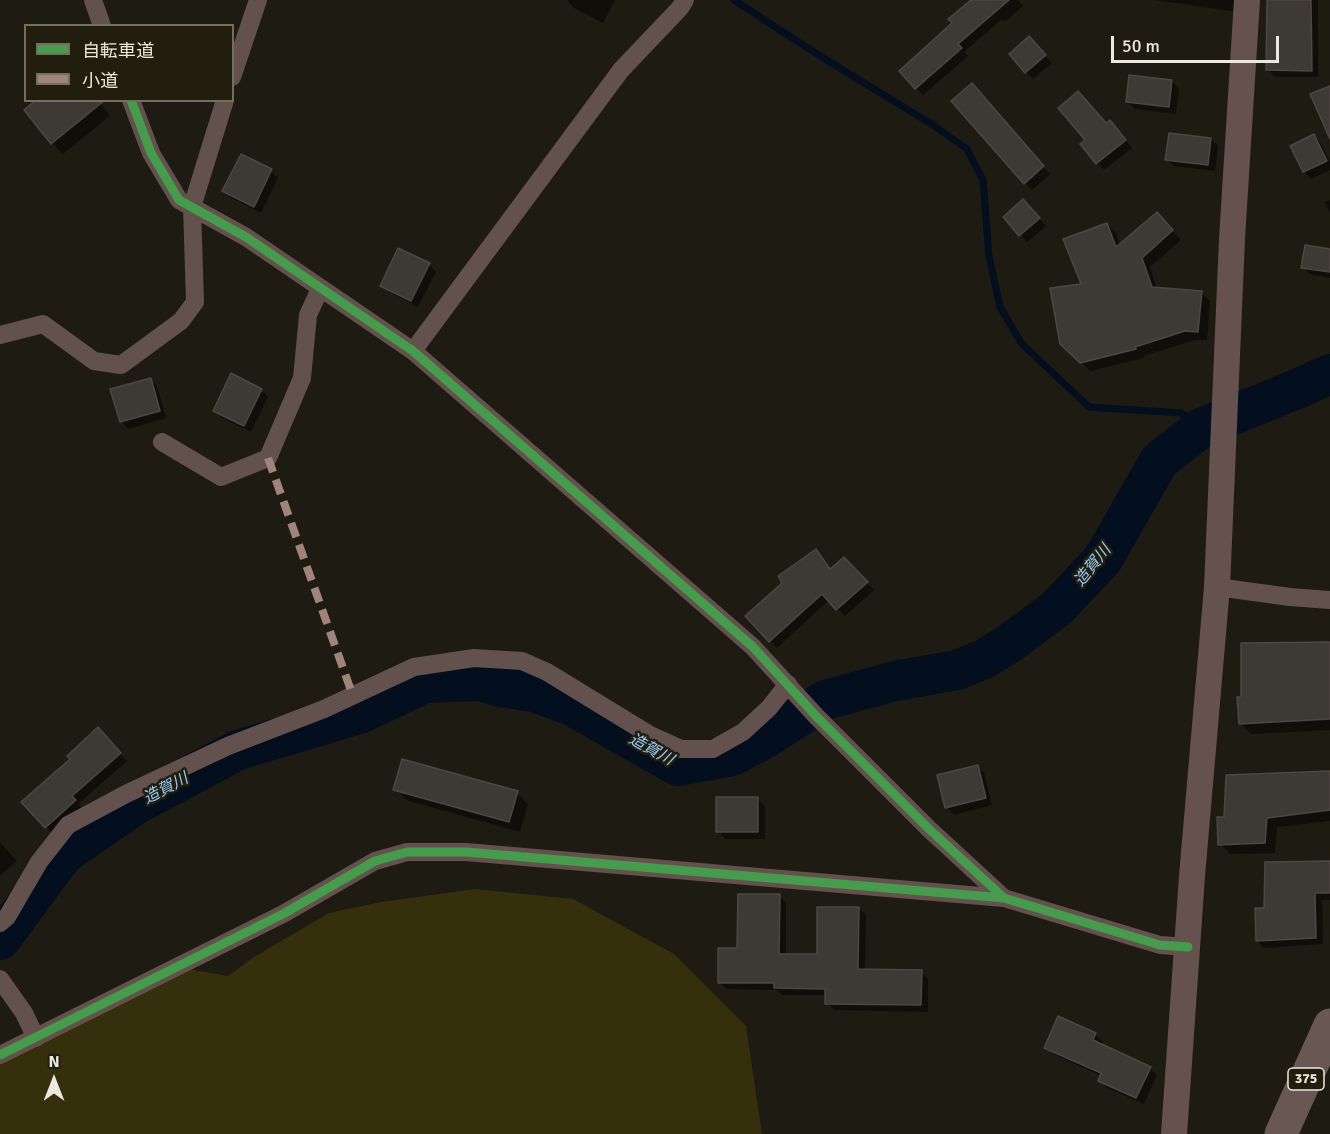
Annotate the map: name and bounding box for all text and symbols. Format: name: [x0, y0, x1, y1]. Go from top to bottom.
legend: [24, 24, 234, 102]
scale bar: [1114, 24, 1282, 62]
text: 50 m: [1122, 35, 1160, 57]
text: 自転車道: [82, 40, 154, 62]
text: 小道: [82, 70, 118, 92]
water label: 造賀川: [1070, 541, 1116, 591]
water label: 造賀川: [625, 730, 677, 770]
water label: 造賀川: [140, 769, 192, 809]
north arrow: [24, 1050, 84, 1110]
text: N: [48, 1052, 60, 1072]
road number: 375: [1288, 1068, 1324, 1090]

